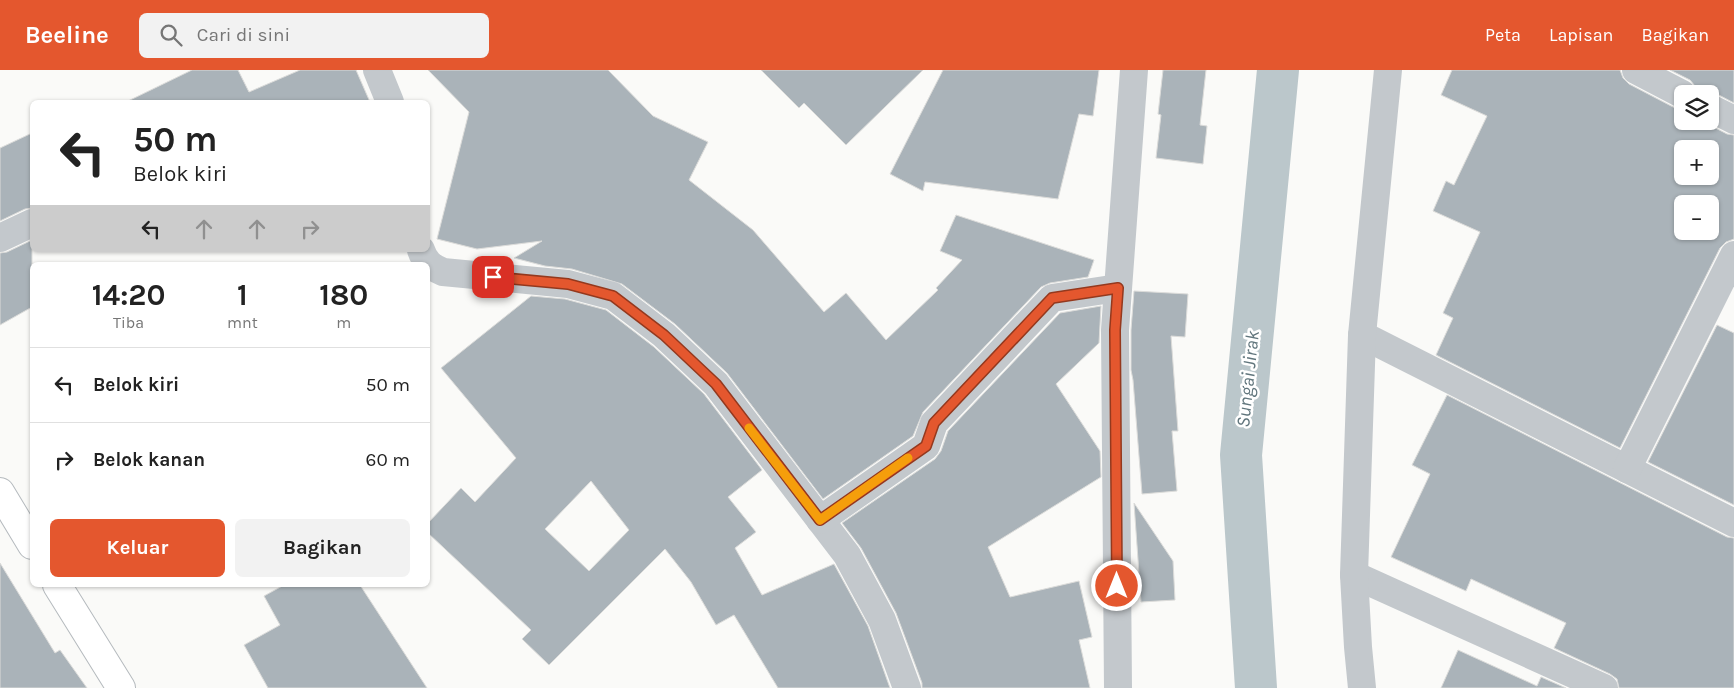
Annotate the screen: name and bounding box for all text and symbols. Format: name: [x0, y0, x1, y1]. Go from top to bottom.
search box: [139, 13, 489, 58]
text: Beeline: [25, 21, 109, 49]
icon: search: [157, 21, 185, 49]
text: Cari di sini: [197, 24, 290, 46]
text: Peta: [1485, 24, 1521, 46]
text: Lapisan: [1549, 24, 1613, 46]
text: Bagikan: [1641, 24, 1709, 46]
map controls: [1674, 85, 1719, 240]
button: layers: [1674, 85, 1719, 130]
text: 50 m: [133, 119, 218, 160]
icon: left: [50, 120, 115, 185]
button: +: [1674, 140, 1719, 185]
text: Belok kiri: [133, 161, 227, 187]
button: −: [1674, 195, 1719, 240]
icon: left: [137, 215, 165, 243]
icon: ahead: [190, 215, 218, 243]
icon: ahead: [243, 215, 271, 243]
icon: right: [296, 215, 324, 243]
pin: [472, 256, 514, 298]
icon: arrive: [479, 263, 507, 291]
text: 14:20: [92, 277, 165, 313]
text: 1: [237, 277, 248, 313]
text: 180: [319, 277, 368, 313]
text: Tiba: [113, 313, 144, 332]
text: mnt: [227, 313, 258, 332]
text: m: [336, 313, 351, 332]
water label: Sungai Jirak: [1232, 329, 1264, 428]
icon: left: [50, 371, 78, 399]
text: Belok kiri: [93, 374, 179, 396]
text: 50 m: [366, 374, 410, 396]
icon: right: [50, 446, 78, 474]
text: Belok kanan: [93, 449, 205, 471]
text: 60 m: [366, 449, 410, 471]
button: Keluar: [50, 519, 225, 577]
button: Bagikan: [235, 519, 410, 577]
position arrow: [1090, 559, 1142, 611]

